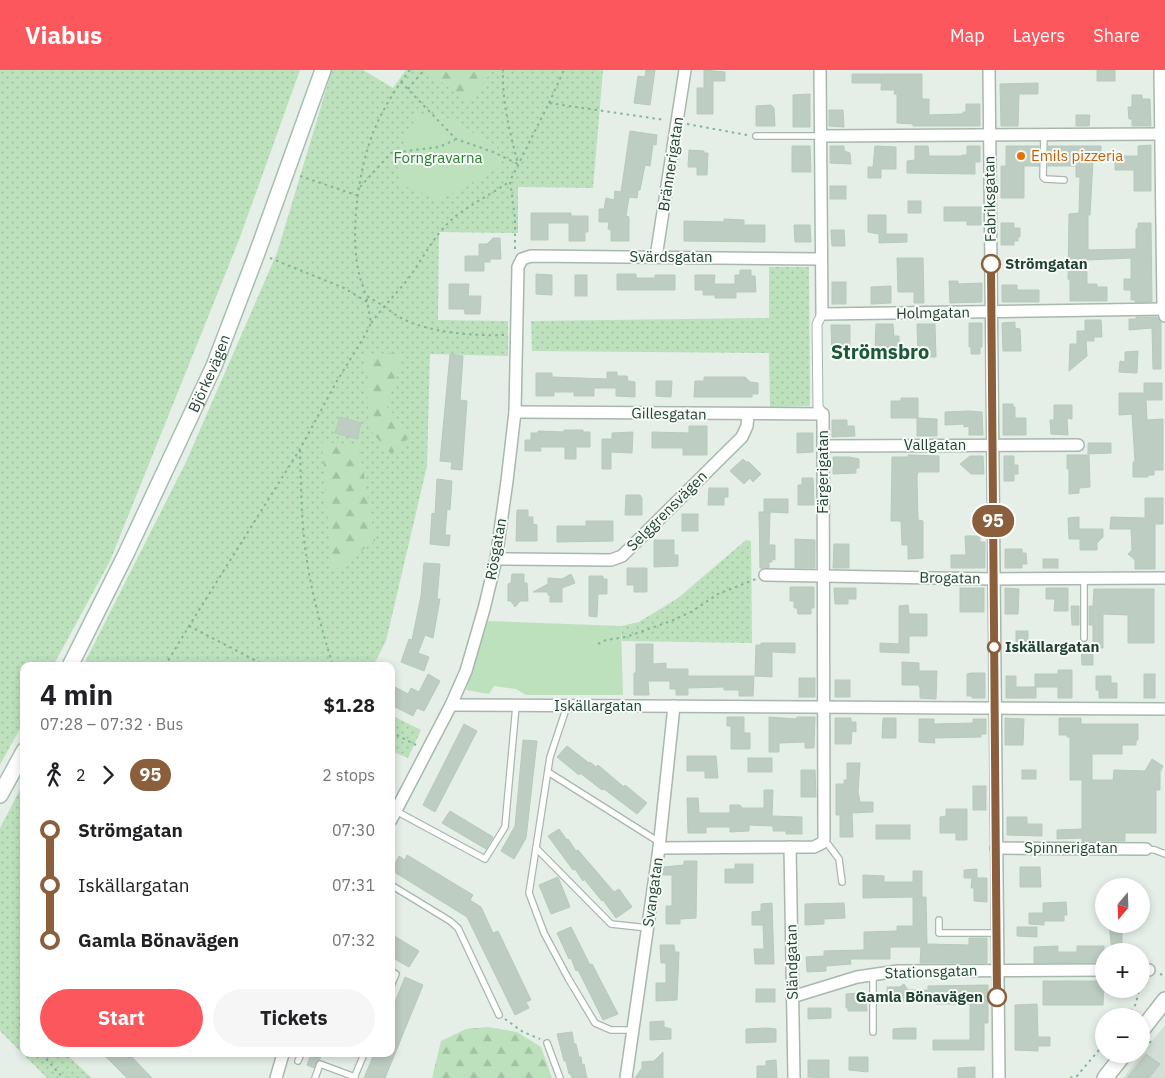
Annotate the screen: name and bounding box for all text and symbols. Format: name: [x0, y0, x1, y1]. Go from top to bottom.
text: Viabus: [25, 19, 102, 51]
text: Map: [950, 24, 985, 47]
text: Layers: [1013, 24, 1065, 47]
text: Share: [1093, 24, 1140, 47]
street label: Brännerigatan: [654, 115, 687, 213]
place label: Emils pizzeria: [1031, 146, 1123, 165]
park label: Forngravarna: [394, 148, 482, 167]
marker: Emils pizzeria: [1015, 150, 1027, 162]
street label: Fabriksgatan: [979, 156, 1000, 242]
street label: Svärdsgatan: [630, 247, 712, 266]
marker: Strömgatan: [981, 254, 1001, 274]
place label: Strömgatan: [1005, 254, 1088, 273]
street label: Holmgatan: [896, 302, 970, 323]
street label: Björkevägen: [184, 332, 234, 415]
district label: Strömsbro: [831, 338, 929, 365]
street label: Gillesgatan: [631, 403, 707, 424]
street label: Färgerigatan: [813, 430, 832, 514]
street label: Vallgatan: [904, 435, 966, 454]
street label: Selggrensvägen: [622, 466, 711, 555]
line badge: 95: [970, 505, 1016, 537]
text: 95: [982, 509, 1004, 532]
street label: Rösgatan: [481, 516, 510, 581]
street label: Brogatan: [919, 567, 981, 588]
place label: Iskällargatan: [1005, 637, 1099, 656]
marker: Iskällargatan: [987, 640, 1001, 654]
text: 4 min: [40, 676, 113, 713]
text: $1.28: [323, 693, 375, 717]
street label: Iskällargatan: [554, 696, 642, 715]
text: 07:28 – 07:32 · Bus: [40, 714, 183, 734]
icon: walk: [40, 761, 68, 789]
icon: forward: [94, 761, 122, 789]
text: 95: [140, 763, 161, 786]
text: 2: [76, 765, 86, 785]
text: 2 stops: [322, 765, 375, 785]
text: Strömgatan: [78, 818, 183, 842]
text: 07:30: [332, 820, 375, 840]
street label: Spinnerigatan: [1024, 838, 1118, 857]
street label: Svangatan: [638, 856, 667, 928]
text: Iskällargatan: [78, 873, 190, 897]
text: 07:31: [332, 875, 375, 895]
north arrow: [1095, 878, 1150, 932]
map controls: [1095, 878, 1150, 1063]
street label: Sländgatan: [781, 924, 802, 1000]
text: Gamla Bönavägen: [78, 928, 239, 952]
text: 07:32: [332, 930, 375, 950]
button: +: [1095, 943, 1150, 998]
street label: Stationsgatan: [884, 960, 978, 983]
place label: Gamla Bönavägen: [856, 987, 983, 1006]
marker: Gamla Bönavägen: [987, 987, 1007, 1007]
button: Start: [40, 989, 203, 1047]
button: Tickets: [213, 989, 375, 1047]
button: −: [1095, 1008, 1150, 1063]

